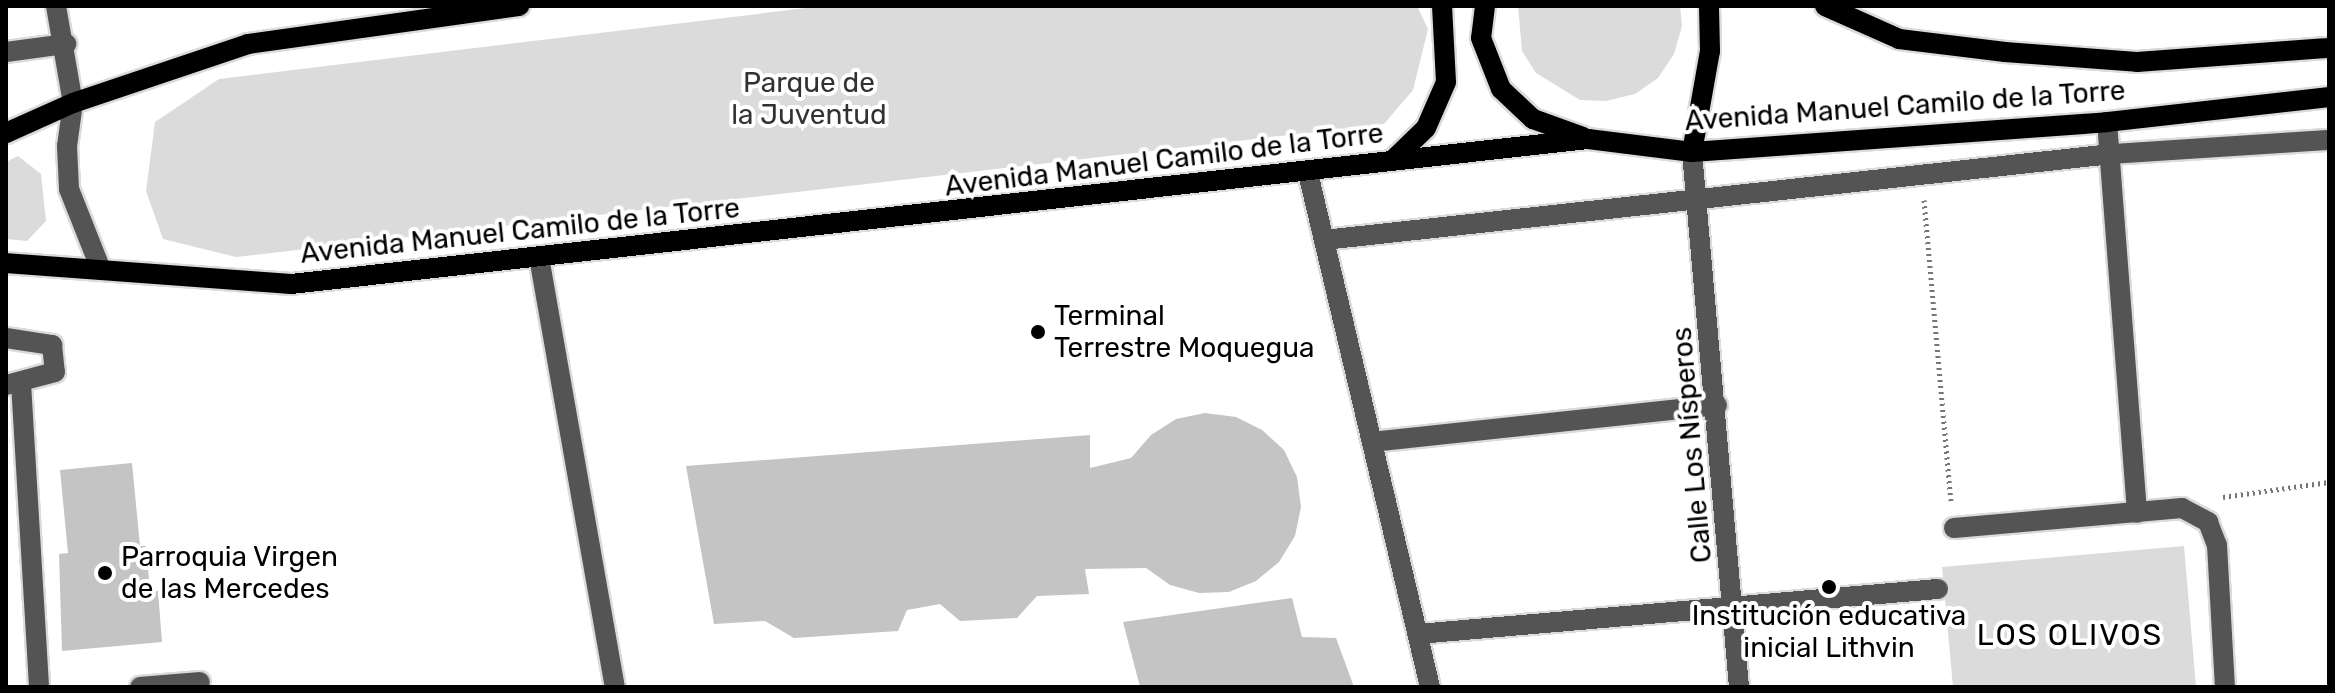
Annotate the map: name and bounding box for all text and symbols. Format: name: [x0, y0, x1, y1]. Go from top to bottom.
park label: Parque de la Juventud: [731, 66, 887, 132]
street label: Avenida Manuel Camilo de la Torre: [1683, 74, 2127, 138]
street label: Avenida Manuel Camilo de la Torre: [942, 116, 1386, 204]
street label: Avenida Manuel Camilo de la Torre: [298, 191, 742, 271]
place label: Terminal Terrestre Moquegua: [1054, 299, 1315, 365]
marker: Terminal Terrestre Moquegua: [1029, 323, 1047, 341]
street label: Calle Los Nísperos: [1665, 326, 1719, 564]
place label: Parroquia Virgen de las Mercedes: [121, 540, 339, 606]
marker: Parroquia Virgen de las Mercedes: [96, 564, 114, 582]
marker: Institución educativa inicial Lithvin: [1820, 578, 1838, 596]
place label: Institución educativa inicial Lithvin: [1692, 599, 1966, 665]
district label: LOS OLIVOS: [1977, 617, 2163, 653]

